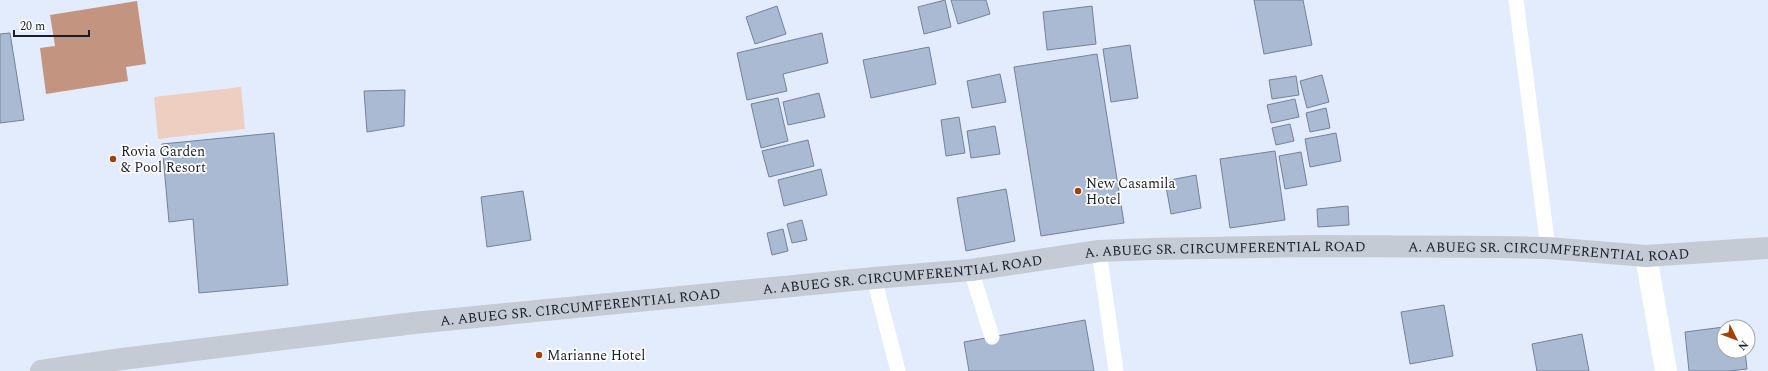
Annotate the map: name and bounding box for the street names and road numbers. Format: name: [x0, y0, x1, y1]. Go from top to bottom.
street label: A. ABUEG SR. CIRCUMFERENTIAL ROAD: [1083, 235, 1366, 264]
street label: A. ABUEG SR. CIRCUMFERENTIAL ROAD: [1408, 236, 1690, 267]
street label: A. ABUEG SR. CIRCUMFERENTIAL ROAD: [761, 249, 1044, 299]
street label: A. ABUEG SR. CIRCUMFERENTIAL ROAD: [439, 283, 721, 331]

